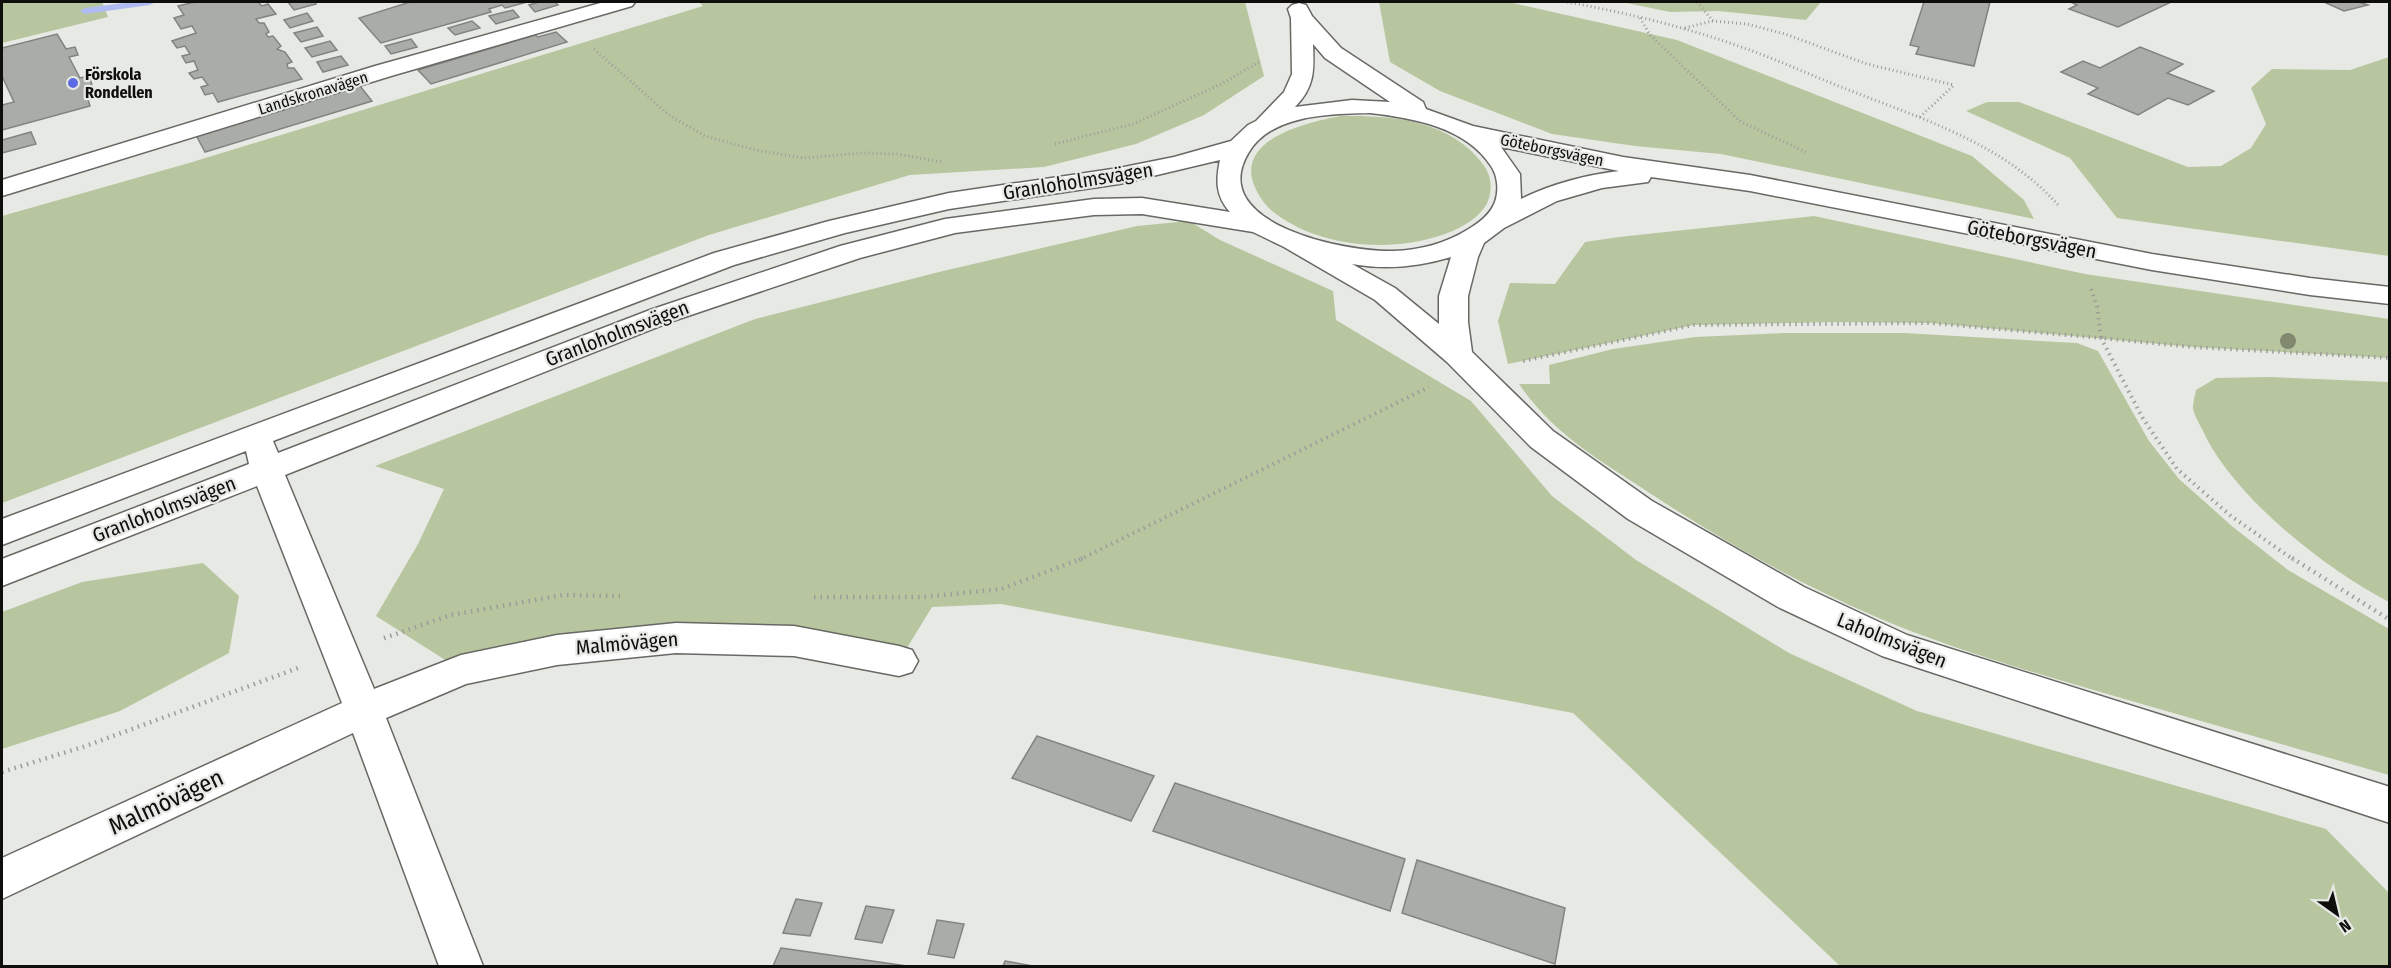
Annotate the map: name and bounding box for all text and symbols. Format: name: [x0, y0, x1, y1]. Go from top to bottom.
place label: Förskola Rondellen: [85, 65, 153, 102]
street label: Landskronavägen: [256, 67, 370, 119]
marker: Förskola Rondellen: [66, 76, 80, 90]
street label: Göteborgsvägen: [1499, 130, 1605, 170]
street label: Granloholmsvägen: [1001, 157, 1155, 205]
street label: Göteborgsvägen: [1965, 215, 2099, 263]
street label: Granloholmsvägen: [542, 295, 692, 371]
street label: Granloholmsvägen: [89, 471, 239, 547]
street label: Laholmsvägen: [1834, 607, 1950, 673]
street label: Malmövägen: [575, 627, 679, 659]
street label: Malmövägen: [104, 763, 228, 841]
north arrow: [2307, 884, 2367, 944]
text: N: [2336, 915, 2354, 937]

